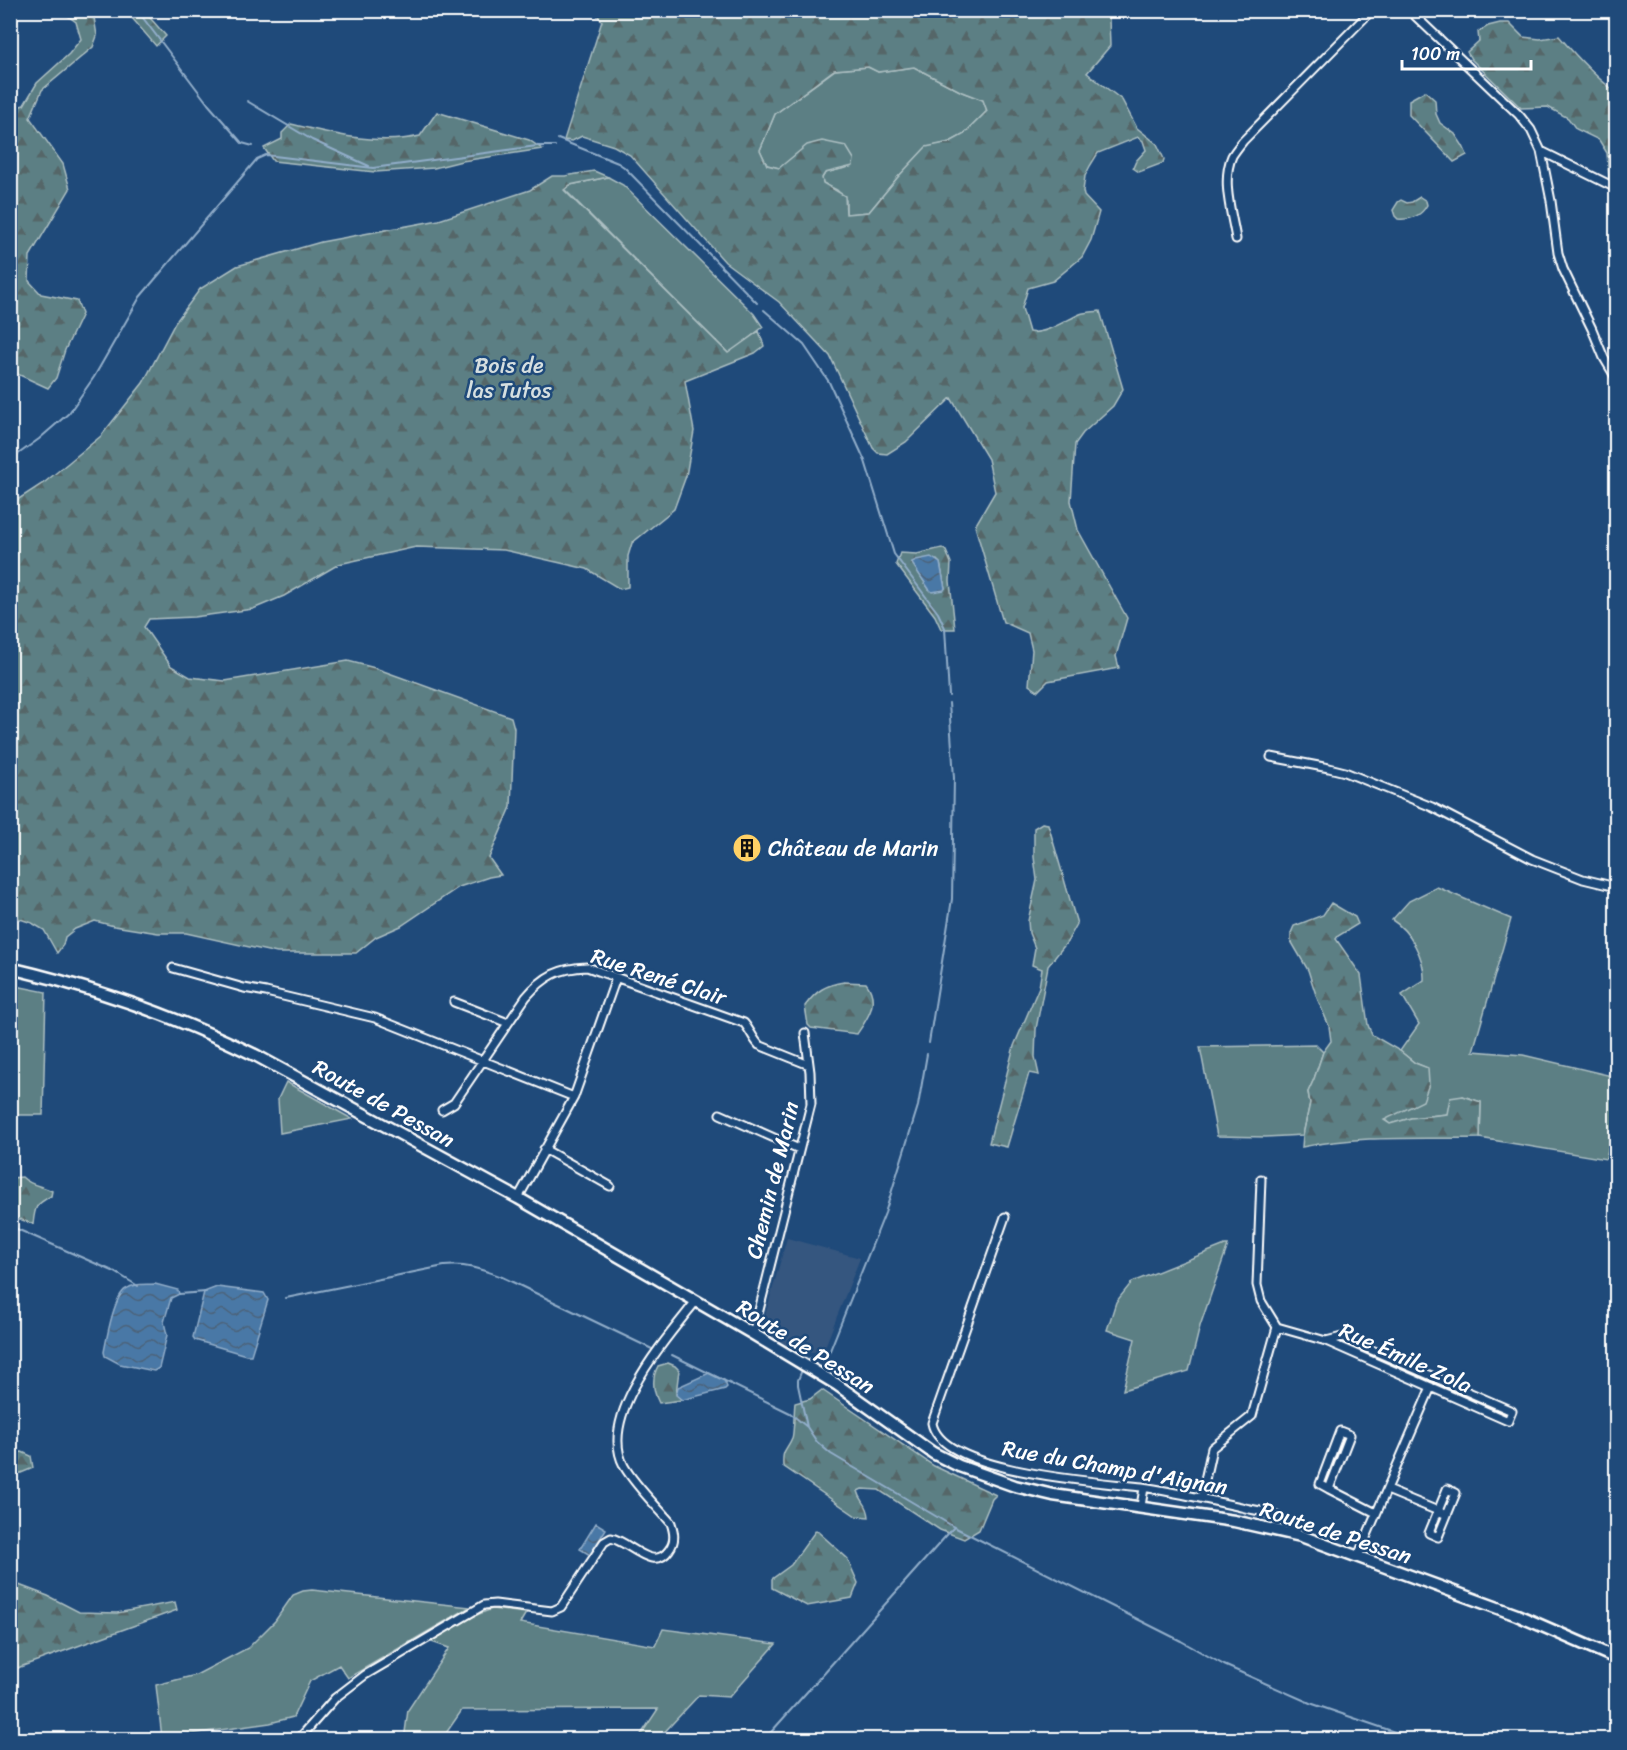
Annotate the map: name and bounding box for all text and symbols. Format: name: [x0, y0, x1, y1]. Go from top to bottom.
scale bar: [1402, 33, 1531, 71]
text: 100 m: [1411, 38, 1460, 70]
park label: Bois de las Tutos: [466, 346, 552, 410]
place label: Château de Marin: [768, 829, 938, 868]
building icon: Château de Marin: [731, 832, 763, 864]
street label: Rue René Clair: [586, 936, 733, 1017]
street label: Route de Pessan: [305, 1048, 462, 1159]
street label: Chemin de Marin: [734, 1097, 811, 1263]
street label: Route de Pessan: [729, 1288, 883, 1405]
street label: Rue Émile Zola: [1333, 1311, 1479, 1404]
street label: Rue du Champ d'Aignan: [999, 1428, 1231, 1507]
street label: Route de Pessan: [1255, 1490, 1417, 1575]

